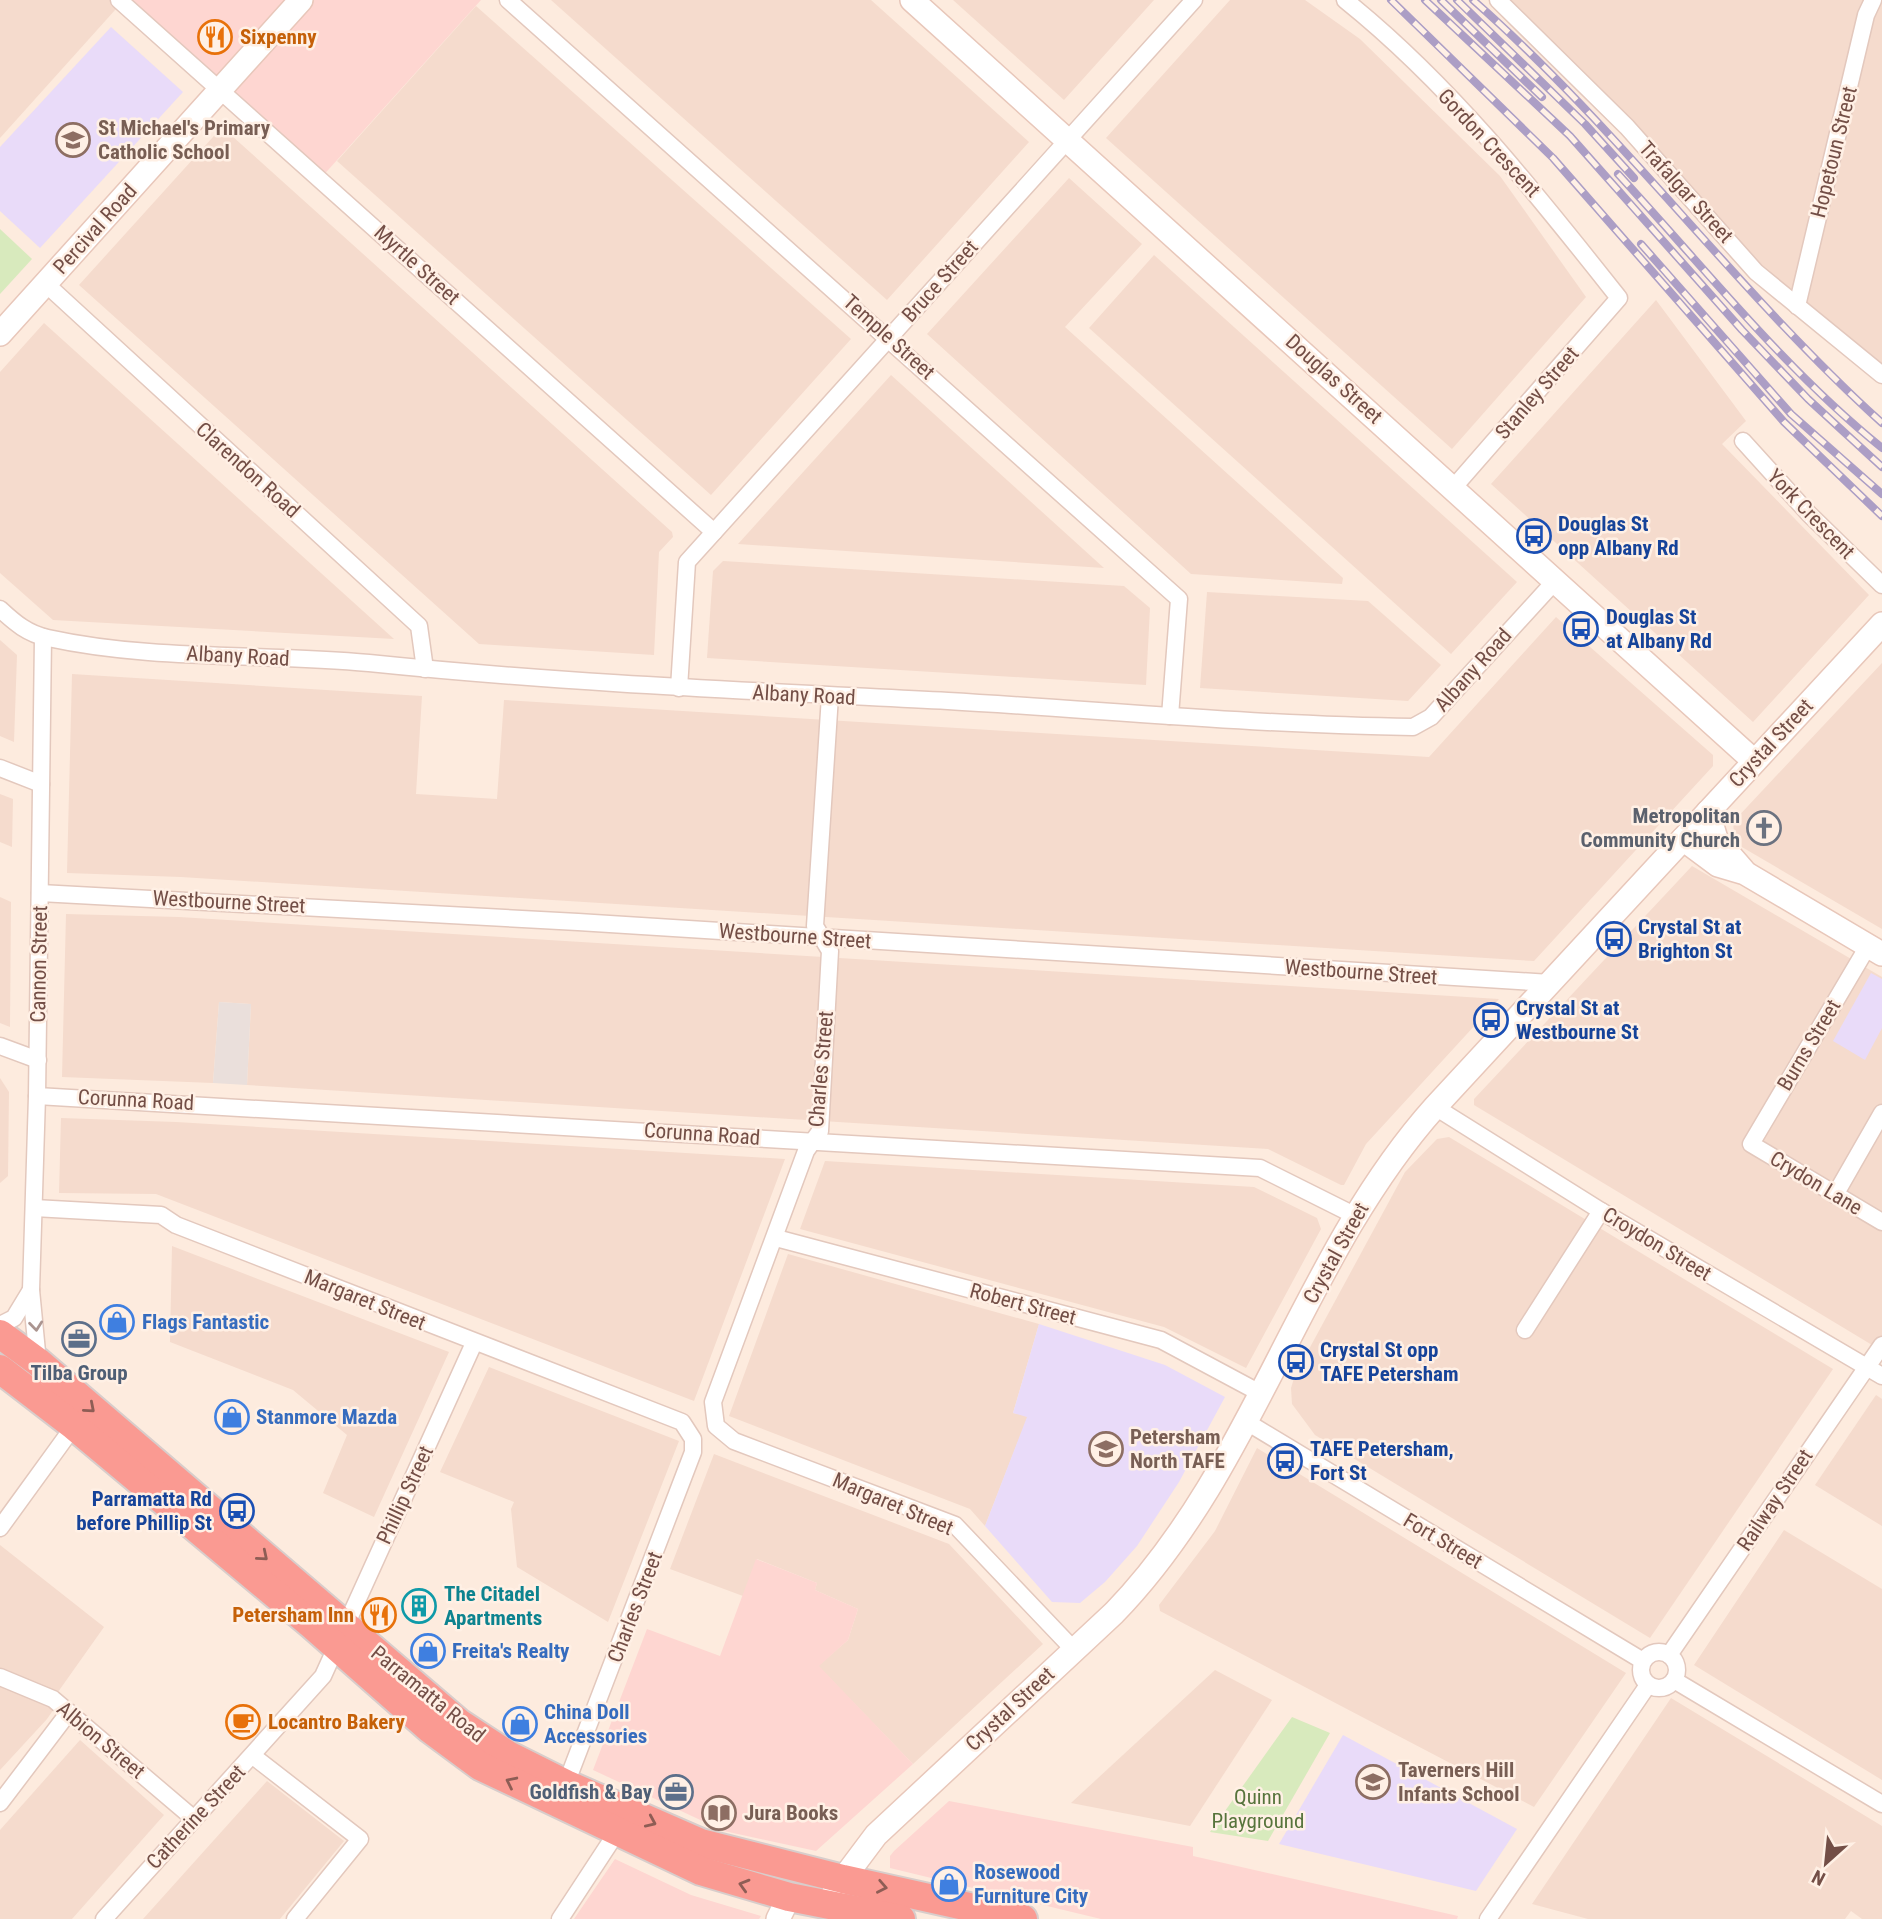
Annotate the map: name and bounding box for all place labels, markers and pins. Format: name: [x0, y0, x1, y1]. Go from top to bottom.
restaurant icon: Sixpenny: [196, 18, 234, 56]
place label: Sixpenny: [240, 25, 317, 49]
place label: St Michael's Primary Catholic School: [98, 116, 271, 164]
school or university icon: St Michael's Primary Catholic School: [54, 121, 92, 159]
place label: Douglas St opp Albany Rd: [1558, 512, 1679, 560]
bus stop icon: Douglas St opp Albany Rd: [1515, 517, 1553, 555]
place label: Douglas St at Albany Rd: [1606, 605, 1712, 653]
bus stop icon: Douglas St at Albany Rd: [1562, 610, 1600, 648]
place label: Metropolitan Community Church: [1580, 804, 1740, 852]
church icon: Metropolitan Community Church: [1745, 809, 1783, 847]
place label: Crystal St at Brighton St: [1638, 915, 1741, 963]
bus stop icon: Crystal St at Brighton St: [1595, 920, 1633, 958]
place label: Crystal St at Westbourne St: [1516, 996, 1639, 1044]
bus stop icon: Crystal St at Westbourne St: [1472, 1001, 1510, 1039]
shop icon: Flags Fantastic: [98, 1303, 136, 1341]
place label: Flags Fantastic: [142, 1310, 270, 1334]
office icon: Tilba Group: [60, 1320, 98, 1358]
place label: Crystal St opp TAFE Petersham: [1320, 1338, 1458, 1386]
bus stop icon: Crystal St opp TAFE Petersham: [1277, 1343, 1315, 1381]
place label: Tilba Group: [30, 1361, 128, 1385]
shop icon: Stanmore Mazda: [213, 1398, 251, 1436]
place label: Stanmore Mazda: [256, 1405, 397, 1429]
place label: Petersham North TAFE: [1130, 1425, 1225, 1473]
school or university icon: Petersham North TAFE: [1087, 1430, 1125, 1468]
place label: TAFE Petersham, Fort St: [1310, 1437, 1454, 1485]
bus stop icon: TAFE Petersham, Fort St: [1266, 1442, 1304, 1480]
place label: Parramatta Rd before Phillip St: [76, 1487, 212, 1535]
bus stop icon: Parramatta Rd before Phillip St: [218, 1492, 256, 1530]
place label: The Citadel Apartments: [444, 1582, 542, 1630]
building icon: The Citadel Apartments: [400, 1587, 438, 1625]
restaurant icon: Petersham Inn: [360, 1596, 398, 1634]
place label: Petersham Inn: [232, 1603, 354, 1627]
shop icon: Freita's Realty: [409, 1632, 447, 1670]
place label: Freita's Realty: [452, 1639, 570, 1663]
place label: China Doll Accessories: [544, 1700, 647, 1748]
cafe icon: Locantro Bakery: [224, 1703, 262, 1741]
shop icon: China Doll Accessories: [501, 1705, 539, 1743]
place label: Locantro Bakery: [268, 1710, 405, 1734]
place label: Taverners Hill Infants School: [1398, 1758, 1519, 1806]
school or university icon: Taverners Hill Infants School: [1354, 1763, 1392, 1801]
office icon: Goldfish & Bay: [657, 1773, 695, 1811]
place label: Goldfish & Bay: [530, 1780, 653, 1804]
library icon: Jura Books: [700, 1794, 738, 1832]
place label: Jura Books: [744, 1801, 838, 1825]
place label: Rosewood Furniture City: [974, 1860, 1089, 1908]
shop icon: Rosewood Furniture City: [930, 1865, 968, 1903]

